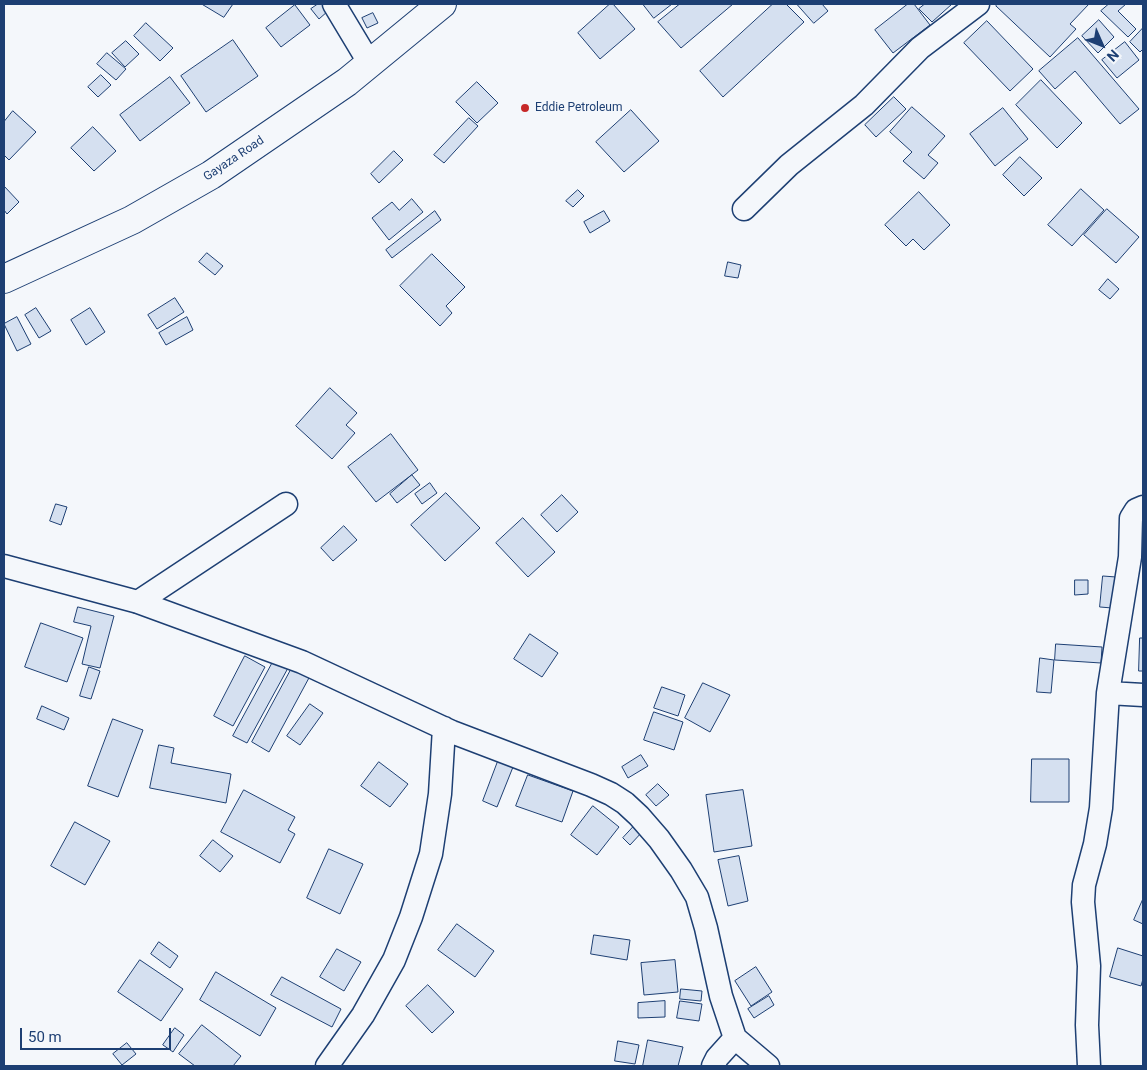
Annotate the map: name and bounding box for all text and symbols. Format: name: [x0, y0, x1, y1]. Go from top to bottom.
north arrow: [1077, 20, 1127, 70]
text: N: [1104, 46, 1122, 65]
place label: Eddie Petroleum: [535, 101, 622, 115]
marker: Eddie Petroleum: [519, 102, 531, 114]
street label: Gayaza Road: [201, 134, 267, 184]
scale bar: [22, 1018, 174, 1050]
text: 50 m: [28, 1028, 62, 1046]

